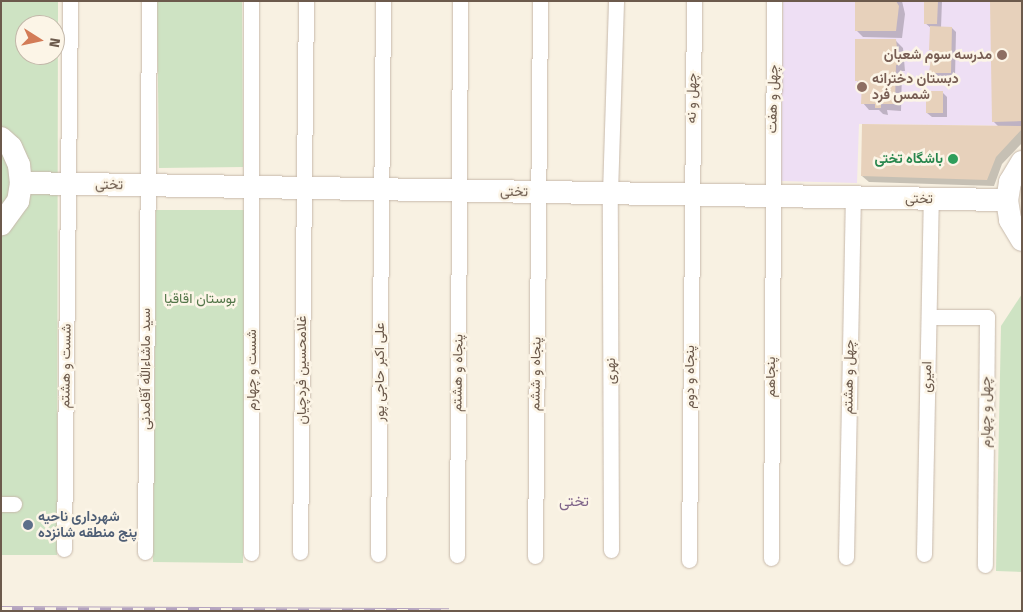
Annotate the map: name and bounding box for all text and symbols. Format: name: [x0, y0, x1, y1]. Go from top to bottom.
north arrow: [15, 15, 65, 65]
text: N: [45, 36, 63, 49]
place label: مدرسه سوم شعبان: [884, 47, 992, 63]
marker: مدرسه سوم شعبان: [996, 49, 1008, 61]
street label: چهل و هفت: [764, 64, 782, 134]
place label: دبستان دخترانه شمس فرد: [872, 71, 959, 104]
street label: چهل و نه: [683, 73, 701, 123]
marker: دبستان دخترانه شمس فرد: [856, 81, 868, 93]
place label: باشگاه تختی: [874, 151, 943, 167]
marker: باشگاه تختی: [947, 153, 959, 165]
street label: تختی: [95, 176, 123, 194]
street label: تختی: [500, 183, 528, 201]
street label: تختی: [905, 190, 933, 208]
park label: بوستان اقاقیا: [164, 291, 236, 307]
street label: سید ماشاءالله آقامدنی: [138, 308, 154, 430]
street label: غلامحسین فردچیان: [294, 316, 310, 424]
street label: علی اکبر حاجی پور: [372, 322, 388, 422]
street label: شست و هشتم: [57, 323, 75, 409]
street label: شست و چهارم: [244, 329, 260, 411]
street label: پنجاه و هشتم: [449, 334, 467, 412]
street label: پنجاه و ششم: [527, 337, 545, 411]
street label: چهل و هشتم: [840, 339, 858, 415]
street label: پنجاه و دوم: [682, 345, 698, 409]
street label: پنجاهم: [763, 357, 779, 397]
street label: نهری: [603, 358, 619, 384]
street label: امیری: [918, 361, 936, 393]
street label: چهل و چهارم: [978, 376, 994, 448]
district label: تختی: [559, 493, 589, 511]
place label: شهرداری ناحیه پنج منطقه شانزده: [38, 509, 137, 542]
marker: شهرداری ناحیه پنج منطقه شانزده: [22, 519, 34, 531]

